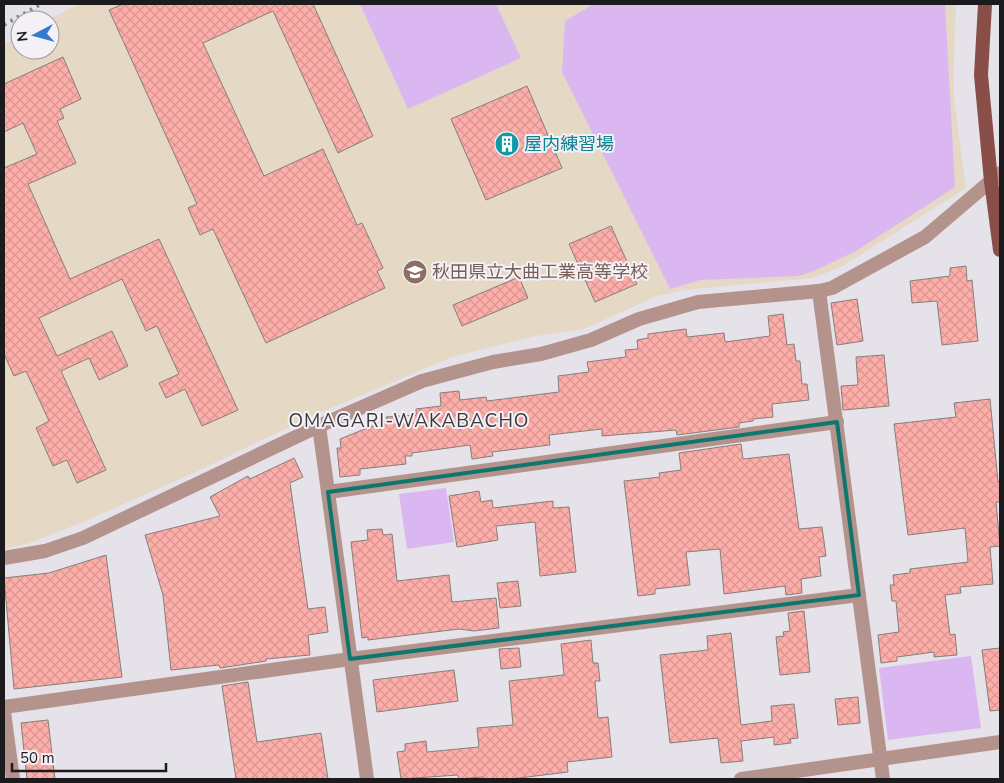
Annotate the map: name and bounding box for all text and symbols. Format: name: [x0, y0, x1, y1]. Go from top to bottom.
north arrow: [10, 10, 60, 60]
text: N: [13, 30, 33, 43]
building icon: 屋内練習場: [494, 131, 520, 157]
place label: 屋内練習場: [524, 132, 614, 156]
school or university icon: 秋田県立大曲工業高等学校: [402, 259, 428, 285]
place label: 秋田県立大曲工業高等学校: [432, 260, 648, 284]
district label: OMAGARI-WAKABACHO: [289, 408, 529, 434]
scale bar: [12, 740, 166, 772]
text: 50 m: [20, 748, 55, 768]

